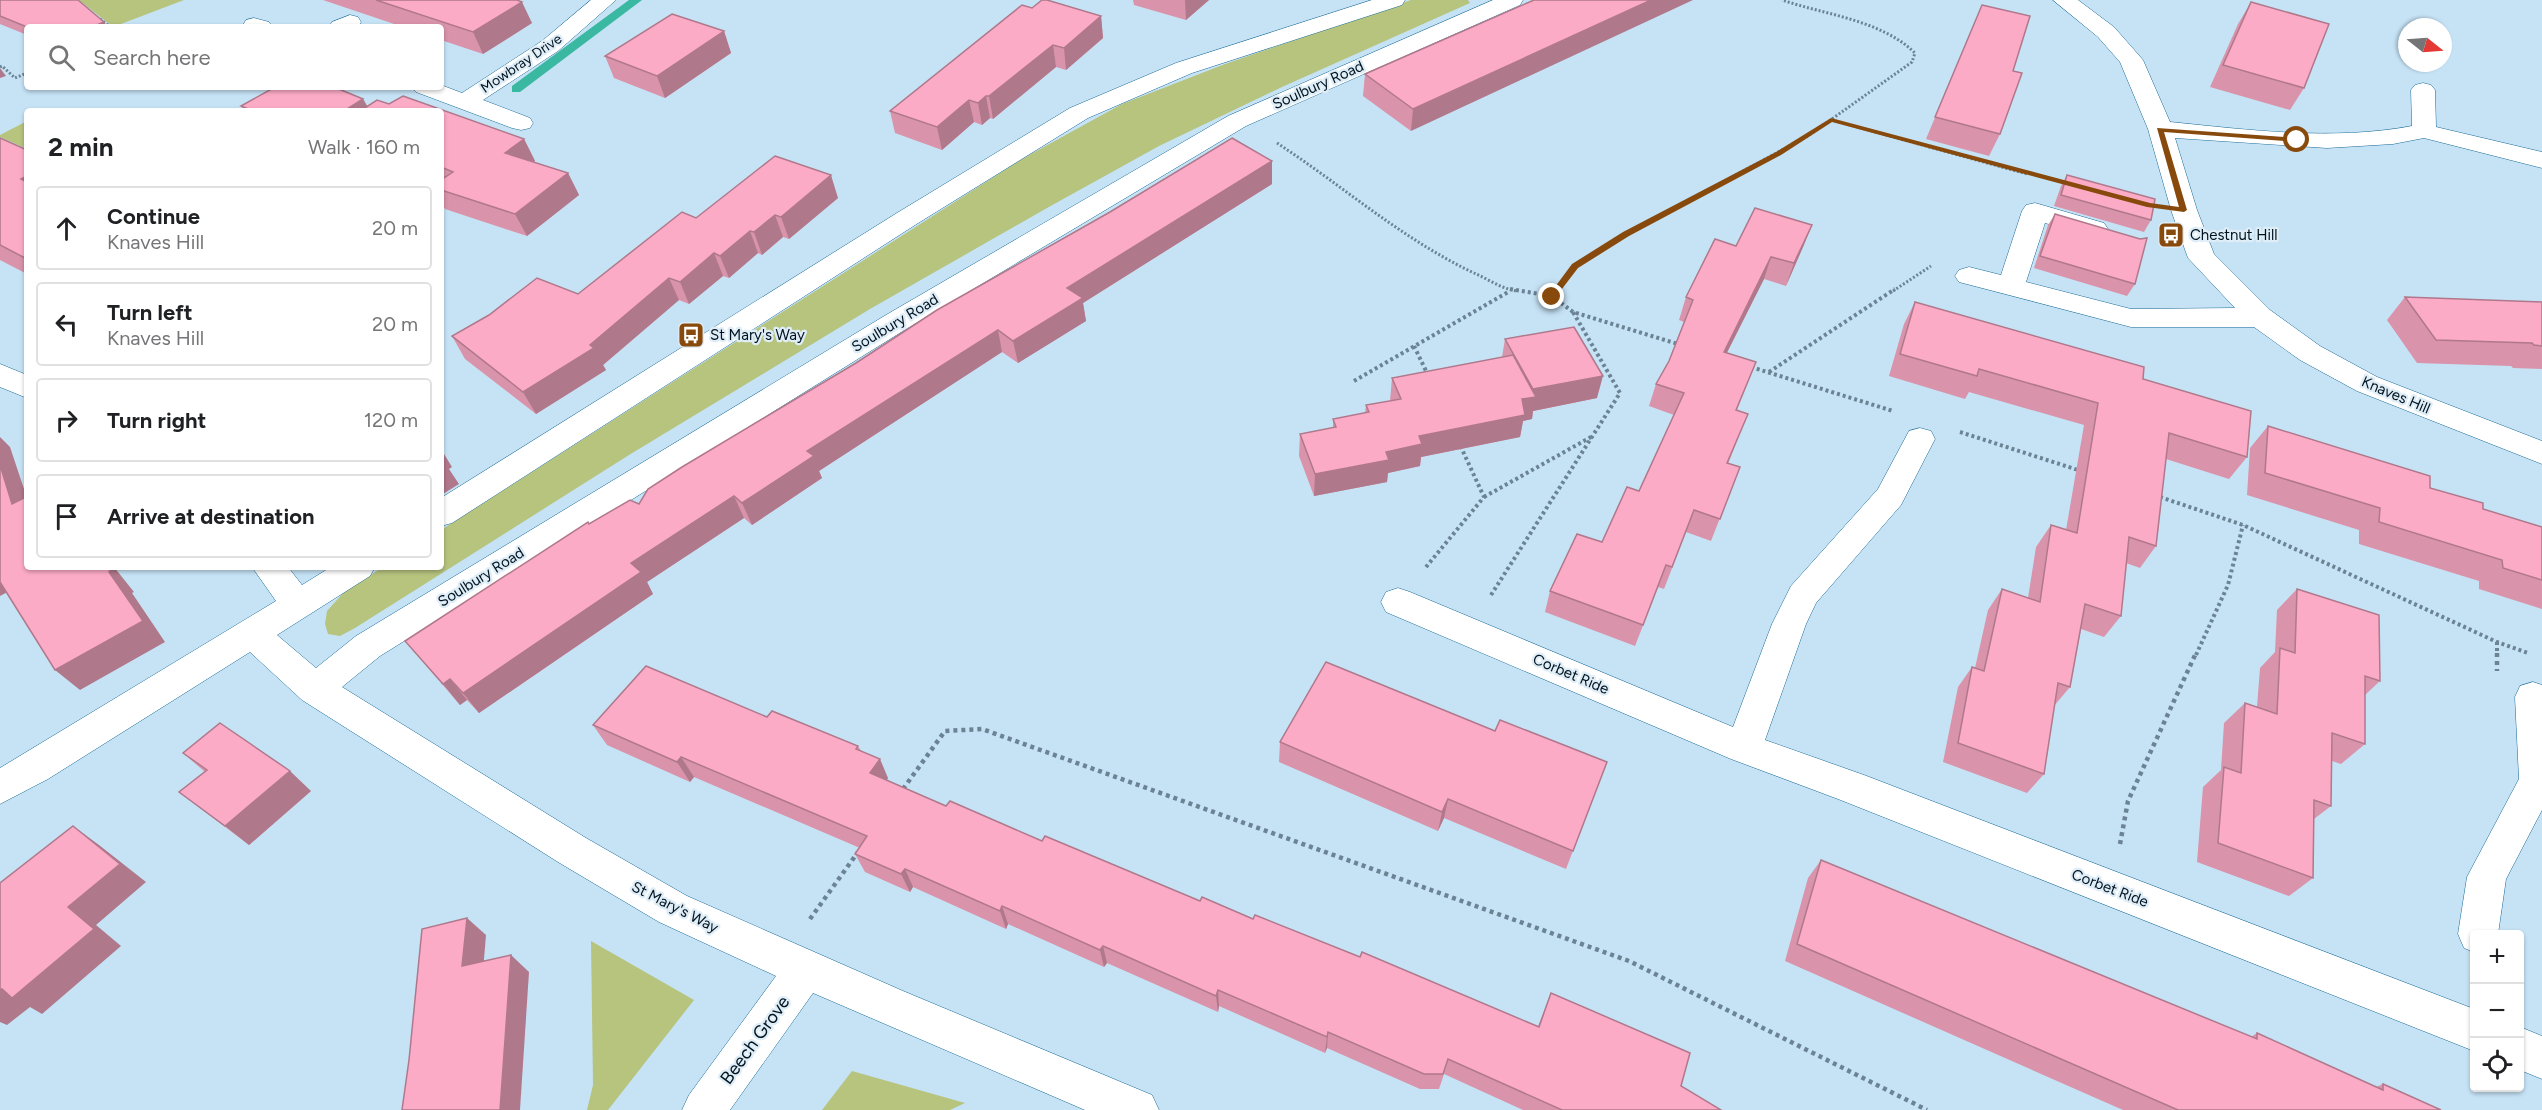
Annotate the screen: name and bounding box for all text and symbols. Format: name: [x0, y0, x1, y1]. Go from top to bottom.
north arrow: [2398, 18, 2452, 72]
search box: [24, 24, 444, 90]
street label: Mowbray Drive: [478, 30, 565, 97]
icon: search: [45, 41, 78, 74]
text: Search here: [93, 44, 211, 71]
street label: Soulbury Road: [1270, 57, 1366, 113]
route start: [2283, 126, 2309, 152]
text: 2 min: [48, 131, 114, 163]
text: Walk · 160 m: [308, 135, 420, 159]
text: Continue: [107, 203, 200, 230]
icon: ahead: [50, 212, 83, 245]
text: 20 m: [372, 216, 418, 240]
bus stop icon: Chestnut Hill: [2156, 220, 2186, 250]
place label: Chestnut Hill: [2190, 226, 2278, 244]
text: Knaves Hill: [107, 230, 204, 254]
route end: [1538, 283, 1564, 309]
street label: Soulbury Road: [848, 290, 942, 356]
text: Turn left: [107, 299, 193, 326]
icon: left: [50, 308, 83, 341]
text: 20 m: [372, 312, 418, 336]
bus stop icon: St Mary's Way: [676, 320, 706, 350]
text: Knaves Hill: [107, 326, 204, 350]
place label: St Mary's Way: [710, 326, 805, 344]
street label: Knaves Hill: [2359, 372, 2433, 418]
icon: right: [50, 404, 83, 437]
text: Turn right: [107, 407, 206, 434]
text: 120 m: [364, 408, 418, 432]
icon: arrive: [50, 500, 83, 533]
text: Arrive at destination: [107, 503, 315, 530]
street label: Soulbury Road: [435, 543, 527, 611]
street label: Corbet Ride: [1530, 650, 1612, 698]
street label: Corbet Ride: [2069, 865, 2151, 911]
street label: St Mary's Way: [629, 877, 721, 937]
map controls: [2470, 930, 2524, 1092]
button: +: [2470, 930, 2524, 984]
button: −: [2470, 984, 2524, 1038]
street label: Beech Grove: [716, 991, 795, 1088]
button: locate: [2470, 1038, 2524, 1092]

